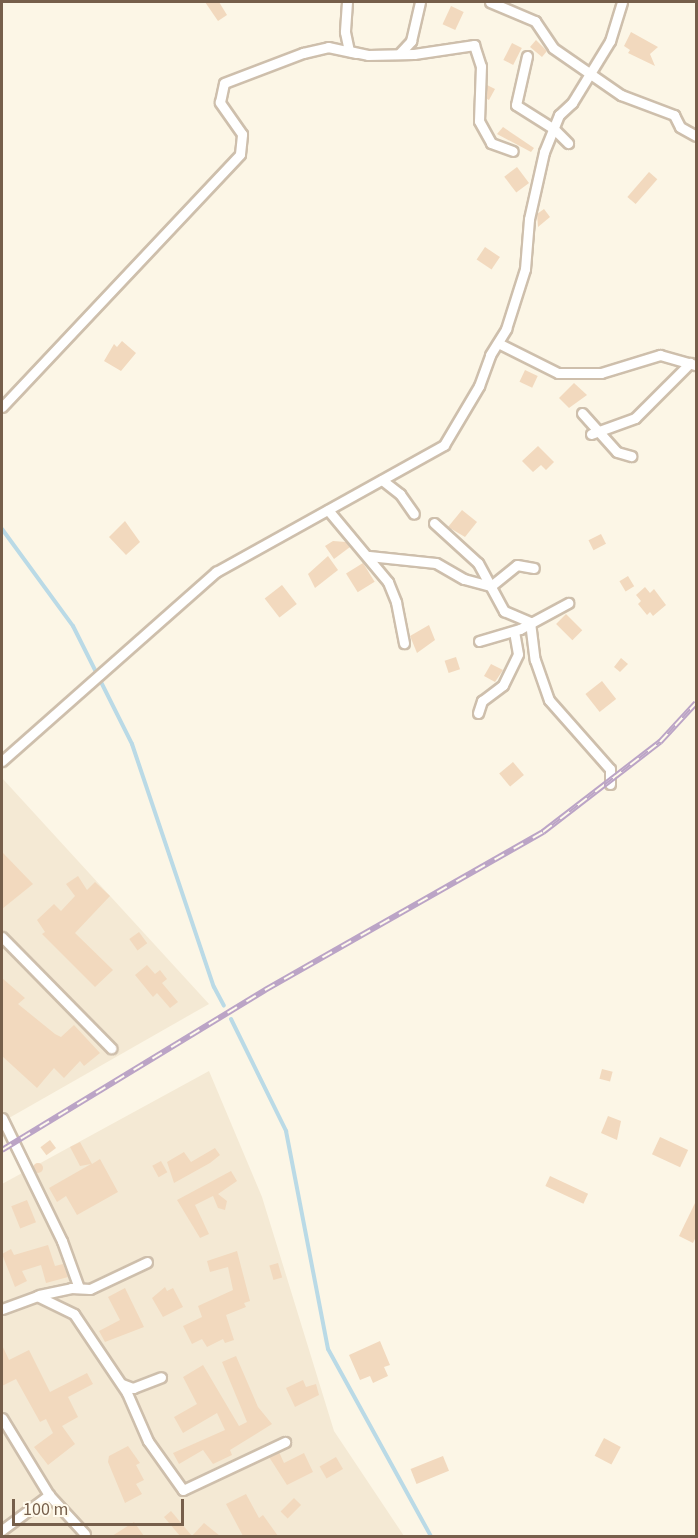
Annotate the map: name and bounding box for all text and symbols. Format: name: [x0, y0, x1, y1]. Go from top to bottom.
scale bar: [15, 1487, 188, 1525]
text: 100 m: [23, 1497, 68, 1522]

